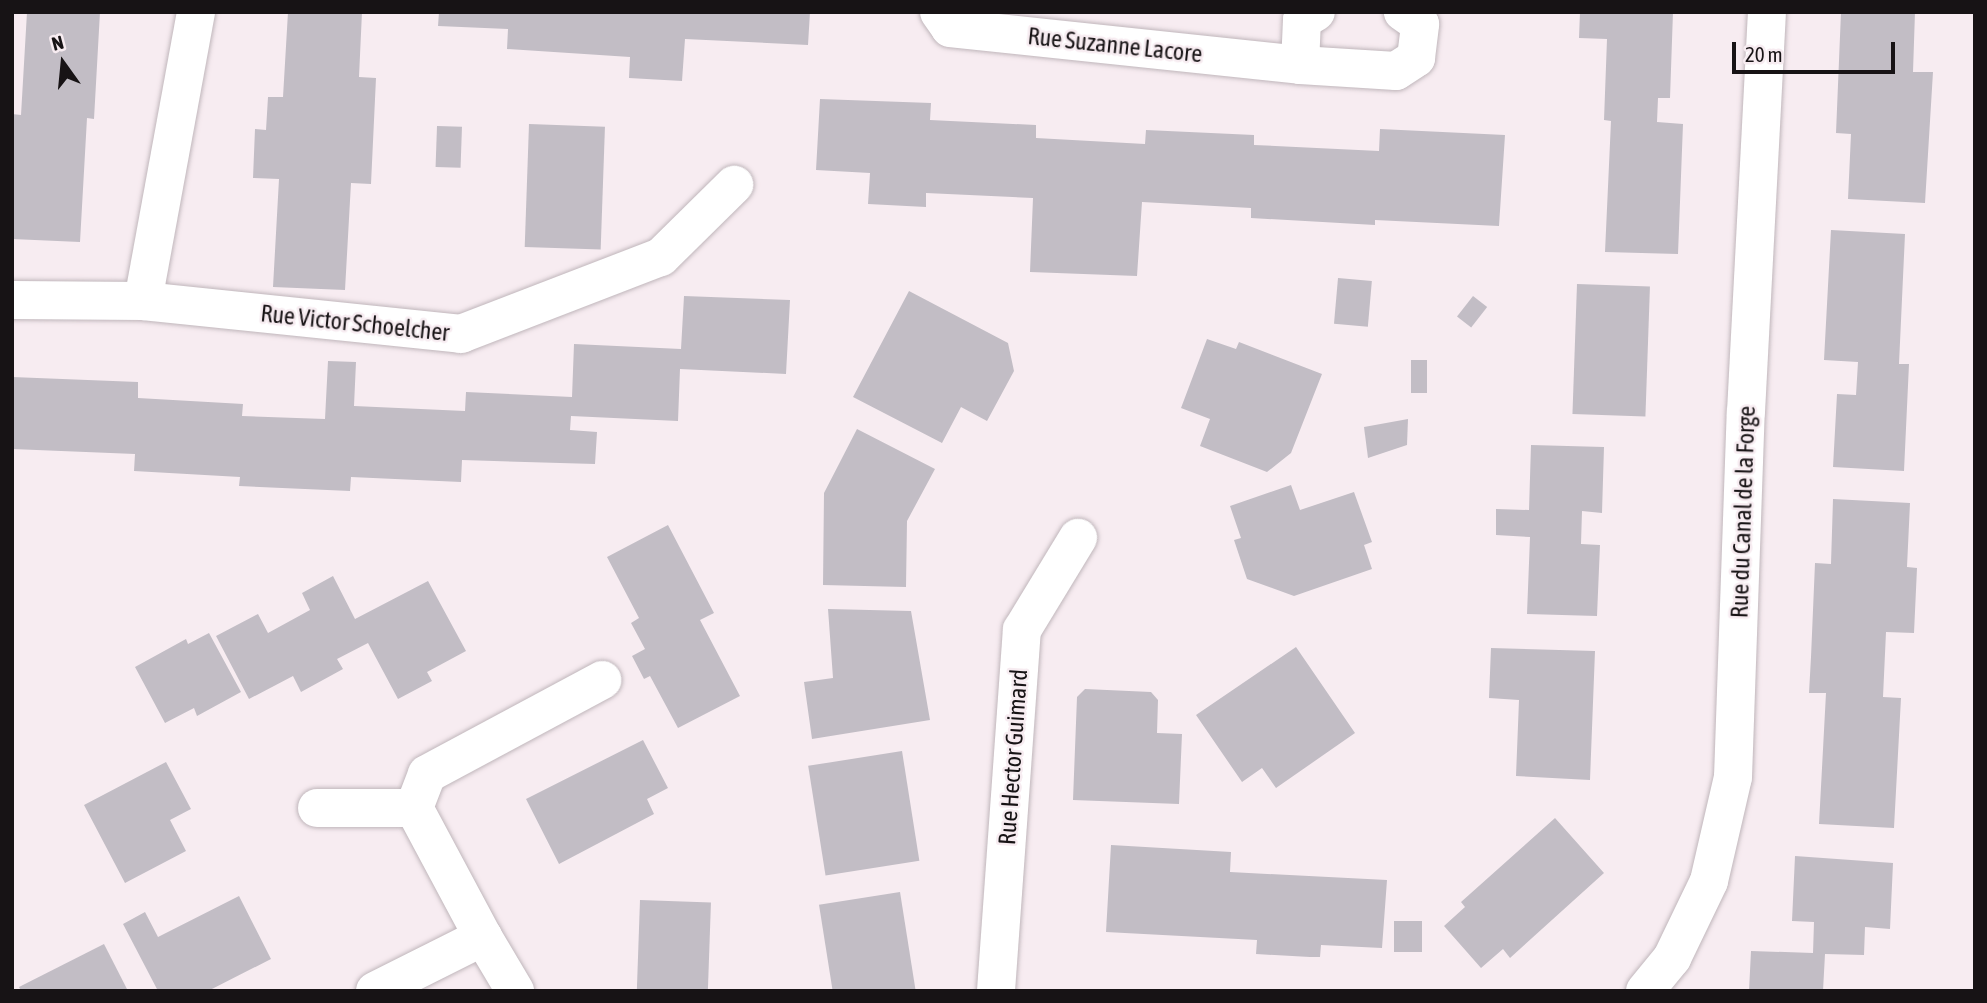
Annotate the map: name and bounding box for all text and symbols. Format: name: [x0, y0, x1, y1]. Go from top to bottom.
street label: Rue Suzanne Lacore: [1026, 22, 1204, 68]
north arrow: [28, 28, 98, 98]
scale bar: [1735, 28, 1898, 72]
text: N: [49, 31, 66, 55]
text: 20 m: [1745, 42, 1783, 66]
street label: Rue Victor Schoelcher: [259, 299, 451, 347]
street label: Rue du Canal de la Forge: [1725, 405, 1761, 619]
street label: Rue Hector Guimard: [992, 668, 1034, 846]

